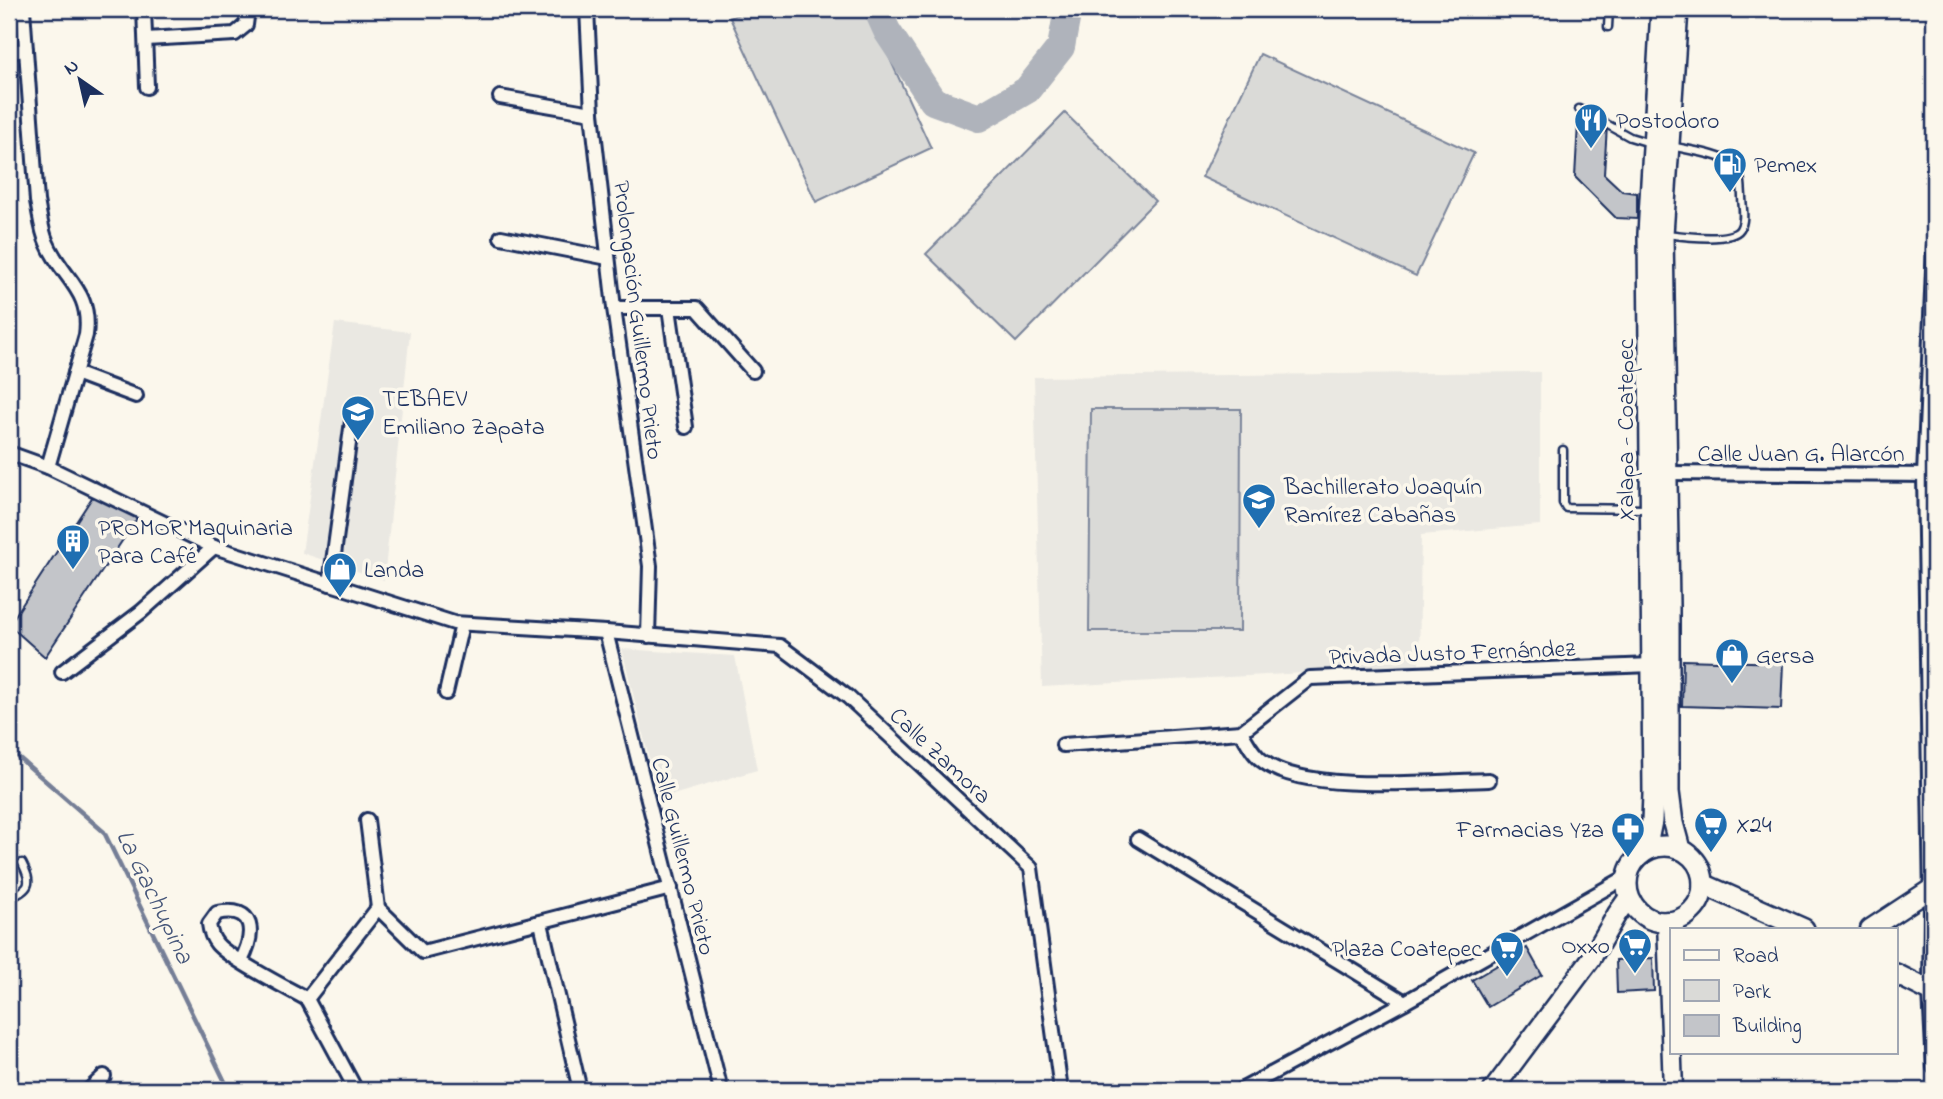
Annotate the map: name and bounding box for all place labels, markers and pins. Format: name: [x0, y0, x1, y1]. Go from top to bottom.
restaurant icon: Postodoro: [1572, 101, 1610, 150]
place label: Postodoro: [1616, 105, 1720, 140]
fuel station icon: Pemex: [1711, 145, 1749, 194]
place label: Pemex: [1754, 149, 1817, 184]
place label: TEBAEV Emiliano Zapata: [382, 383, 545, 446]
school or university icon: TEBAEV Emiliano Zapata: [339, 393, 377, 442]
place label: Bachillerato Joaquín Ramírez Cabañas: [1283, 471, 1482, 534]
school or university icon: Bachillerato Joaquín Ramírez Cabañas: [1240, 481, 1278, 530]
place label: PROMOR Maquinaria Para Café: [98, 512, 293, 575]
building icon: PROMOR Maquinaria Para Café: [54, 522, 92, 571]
shop icon: Landa: [321, 550, 359, 599]
place label: Landa: [364, 554, 424, 589]
shop icon: Gersa: [1713, 636, 1751, 685]
place label: Gersa: [1756, 640, 1814, 675]
supermarket icon: X24: [1692, 805, 1730, 854]
place label: X24: [1736, 809, 1772, 844]
pharmacy icon: Farmacias Yza: [1609, 810, 1647, 859]
place label: Farmacias Yza: [1455, 814, 1604, 849]
supermarket icon: Oxxo: [1616, 926, 1654, 975]
supermarket icon: Plaza Coatepec: [1488, 929, 1526, 978]
place label: Oxxo: [1561, 930, 1610, 965]
place label: Plaza Coatepec: [1332, 933, 1482, 968]

